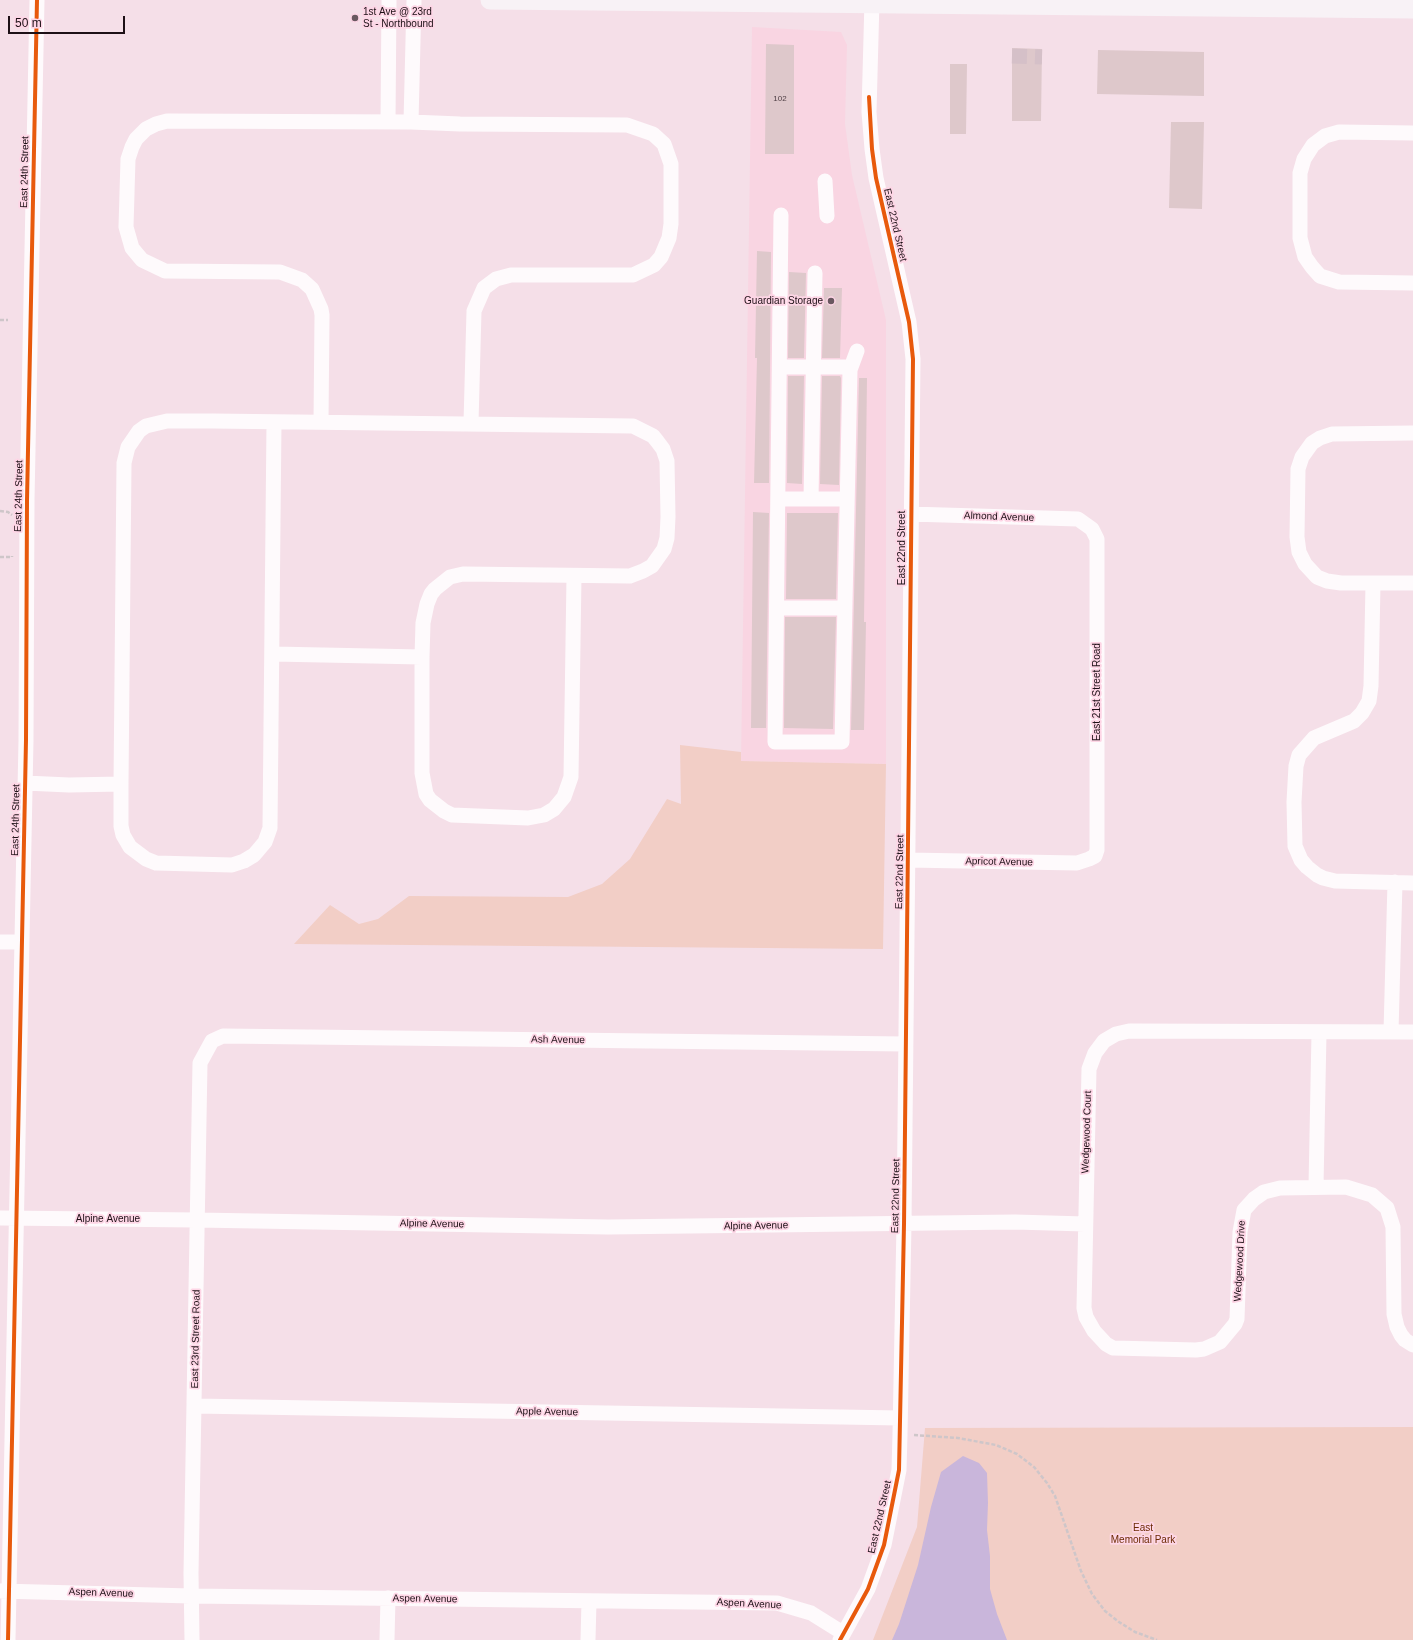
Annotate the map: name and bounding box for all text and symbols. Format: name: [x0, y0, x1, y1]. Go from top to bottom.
place label: 1st Ave @ 23rd St - Northbound: [363, 6, 434, 30]
scale bar: [10, 8, 127, 34]
marker: 1st Ave @ 23rd St - Northbound: [350, 13, 360, 23]
text: 50 m: [15, 16, 42, 30]
house number: 102: [773, 94, 787, 104]
street label: East 24th Street: [18, 136, 32, 208]
street label: East 22nd Street: [881, 187, 909, 263]
place label: Guardian Storage: [744, 295, 823, 307]
marker: Guardian Storage: [826, 296, 836, 306]
street label: East 24th Street: [12, 460, 26, 532]
street label: Almond Avenue: [964, 510, 1034, 524]
street label: East 22nd Street: [896, 511, 908, 585]
street label: East 21st Street Road: [1091, 643, 1103, 741]
street label: East 24th Street: [9, 784, 23, 856]
street label: East 22nd Street: [893, 835, 907, 909]
street label: Apricot Avenue: [965, 855, 1033, 869]
street label: Ash Avenue: [531, 1034, 585, 1046]
street label: Wedgewood Court: [1080, 1090, 1094, 1174]
street label: East 22nd Street: [889, 1159, 903, 1233]
street label: Alpine Avenue: [76, 1213, 140, 1225]
street label: Alpine Avenue: [400, 1217, 464, 1231]
street label: Alpine Avenue: [724, 1219, 788, 1233]
street label: Wedgewood Drive: [1232, 1220, 1248, 1302]
street label: East 23rd Street Road: [189, 1289, 203, 1389]
street label: Apple Avenue: [516, 1405, 578, 1419]
street label: East 22nd Street: [866, 1479, 894, 1555]
park label: East Memorial Park: [1111, 1522, 1175, 1546]
street label: Aspen Avenue: [68, 1586, 134, 1600]
street label: Aspen Avenue: [392, 1592, 458, 1606]
street label: Aspen Avenue: [716, 1596, 782, 1612]

